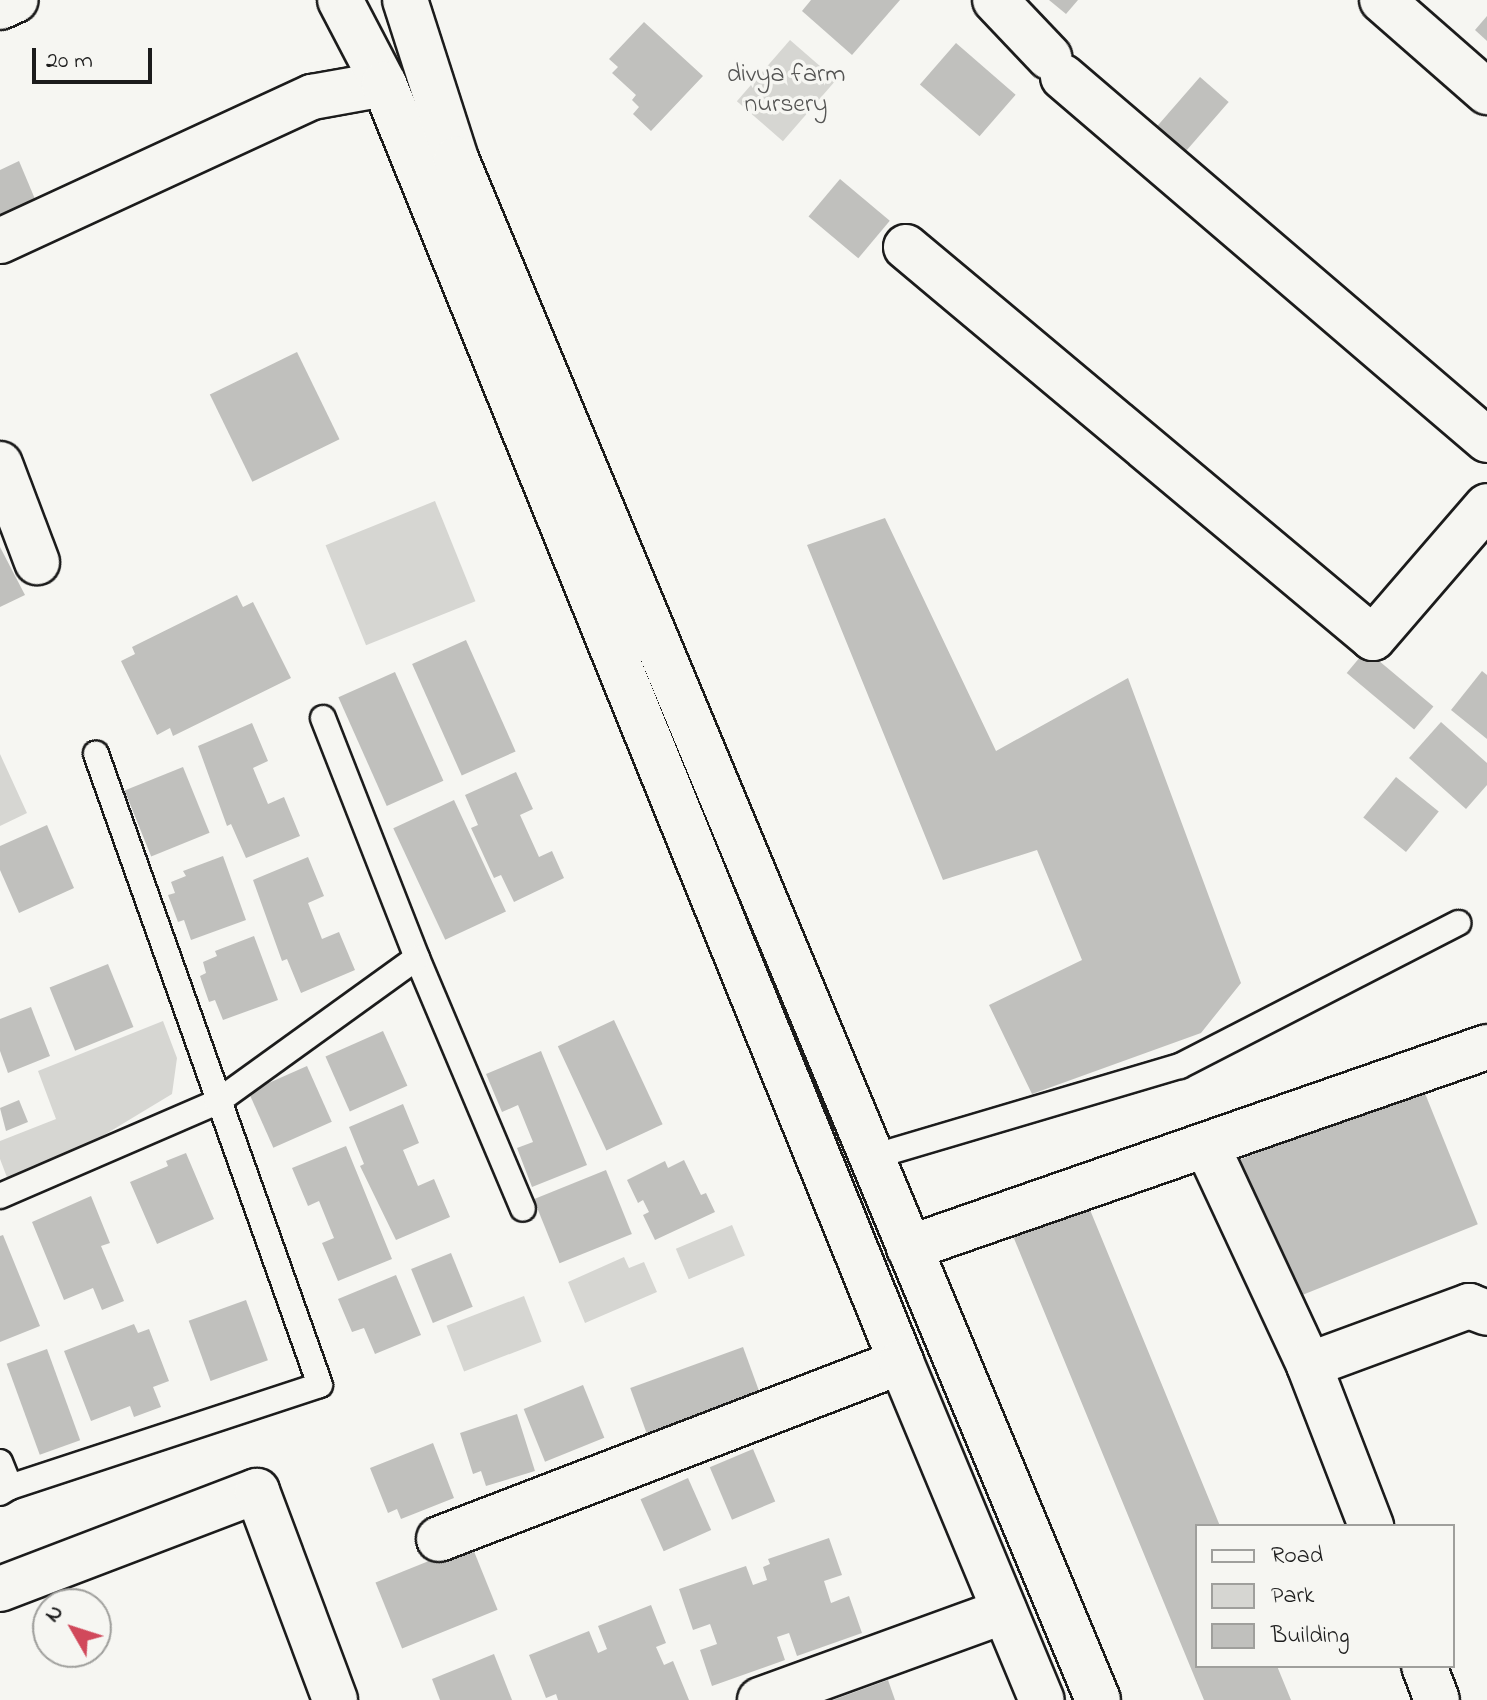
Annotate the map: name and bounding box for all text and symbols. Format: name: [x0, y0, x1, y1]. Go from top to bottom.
scale bar: [36, 32, 156, 82]
text: 20 m: [46, 44, 93, 79]
park label: divya farm nursery: [727, 60, 845, 122]
legend: [1195, 1524, 1455, 1668]
text: Road: [1271, 1539, 1323, 1574]
text: Park: [1271, 1579, 1314, 1614]
north arrow: [32, 1588, 112, 1668]
text: N: [38, 1598, 72, 1630]
text: Building: [1271, 1619, 1350, 1654]

